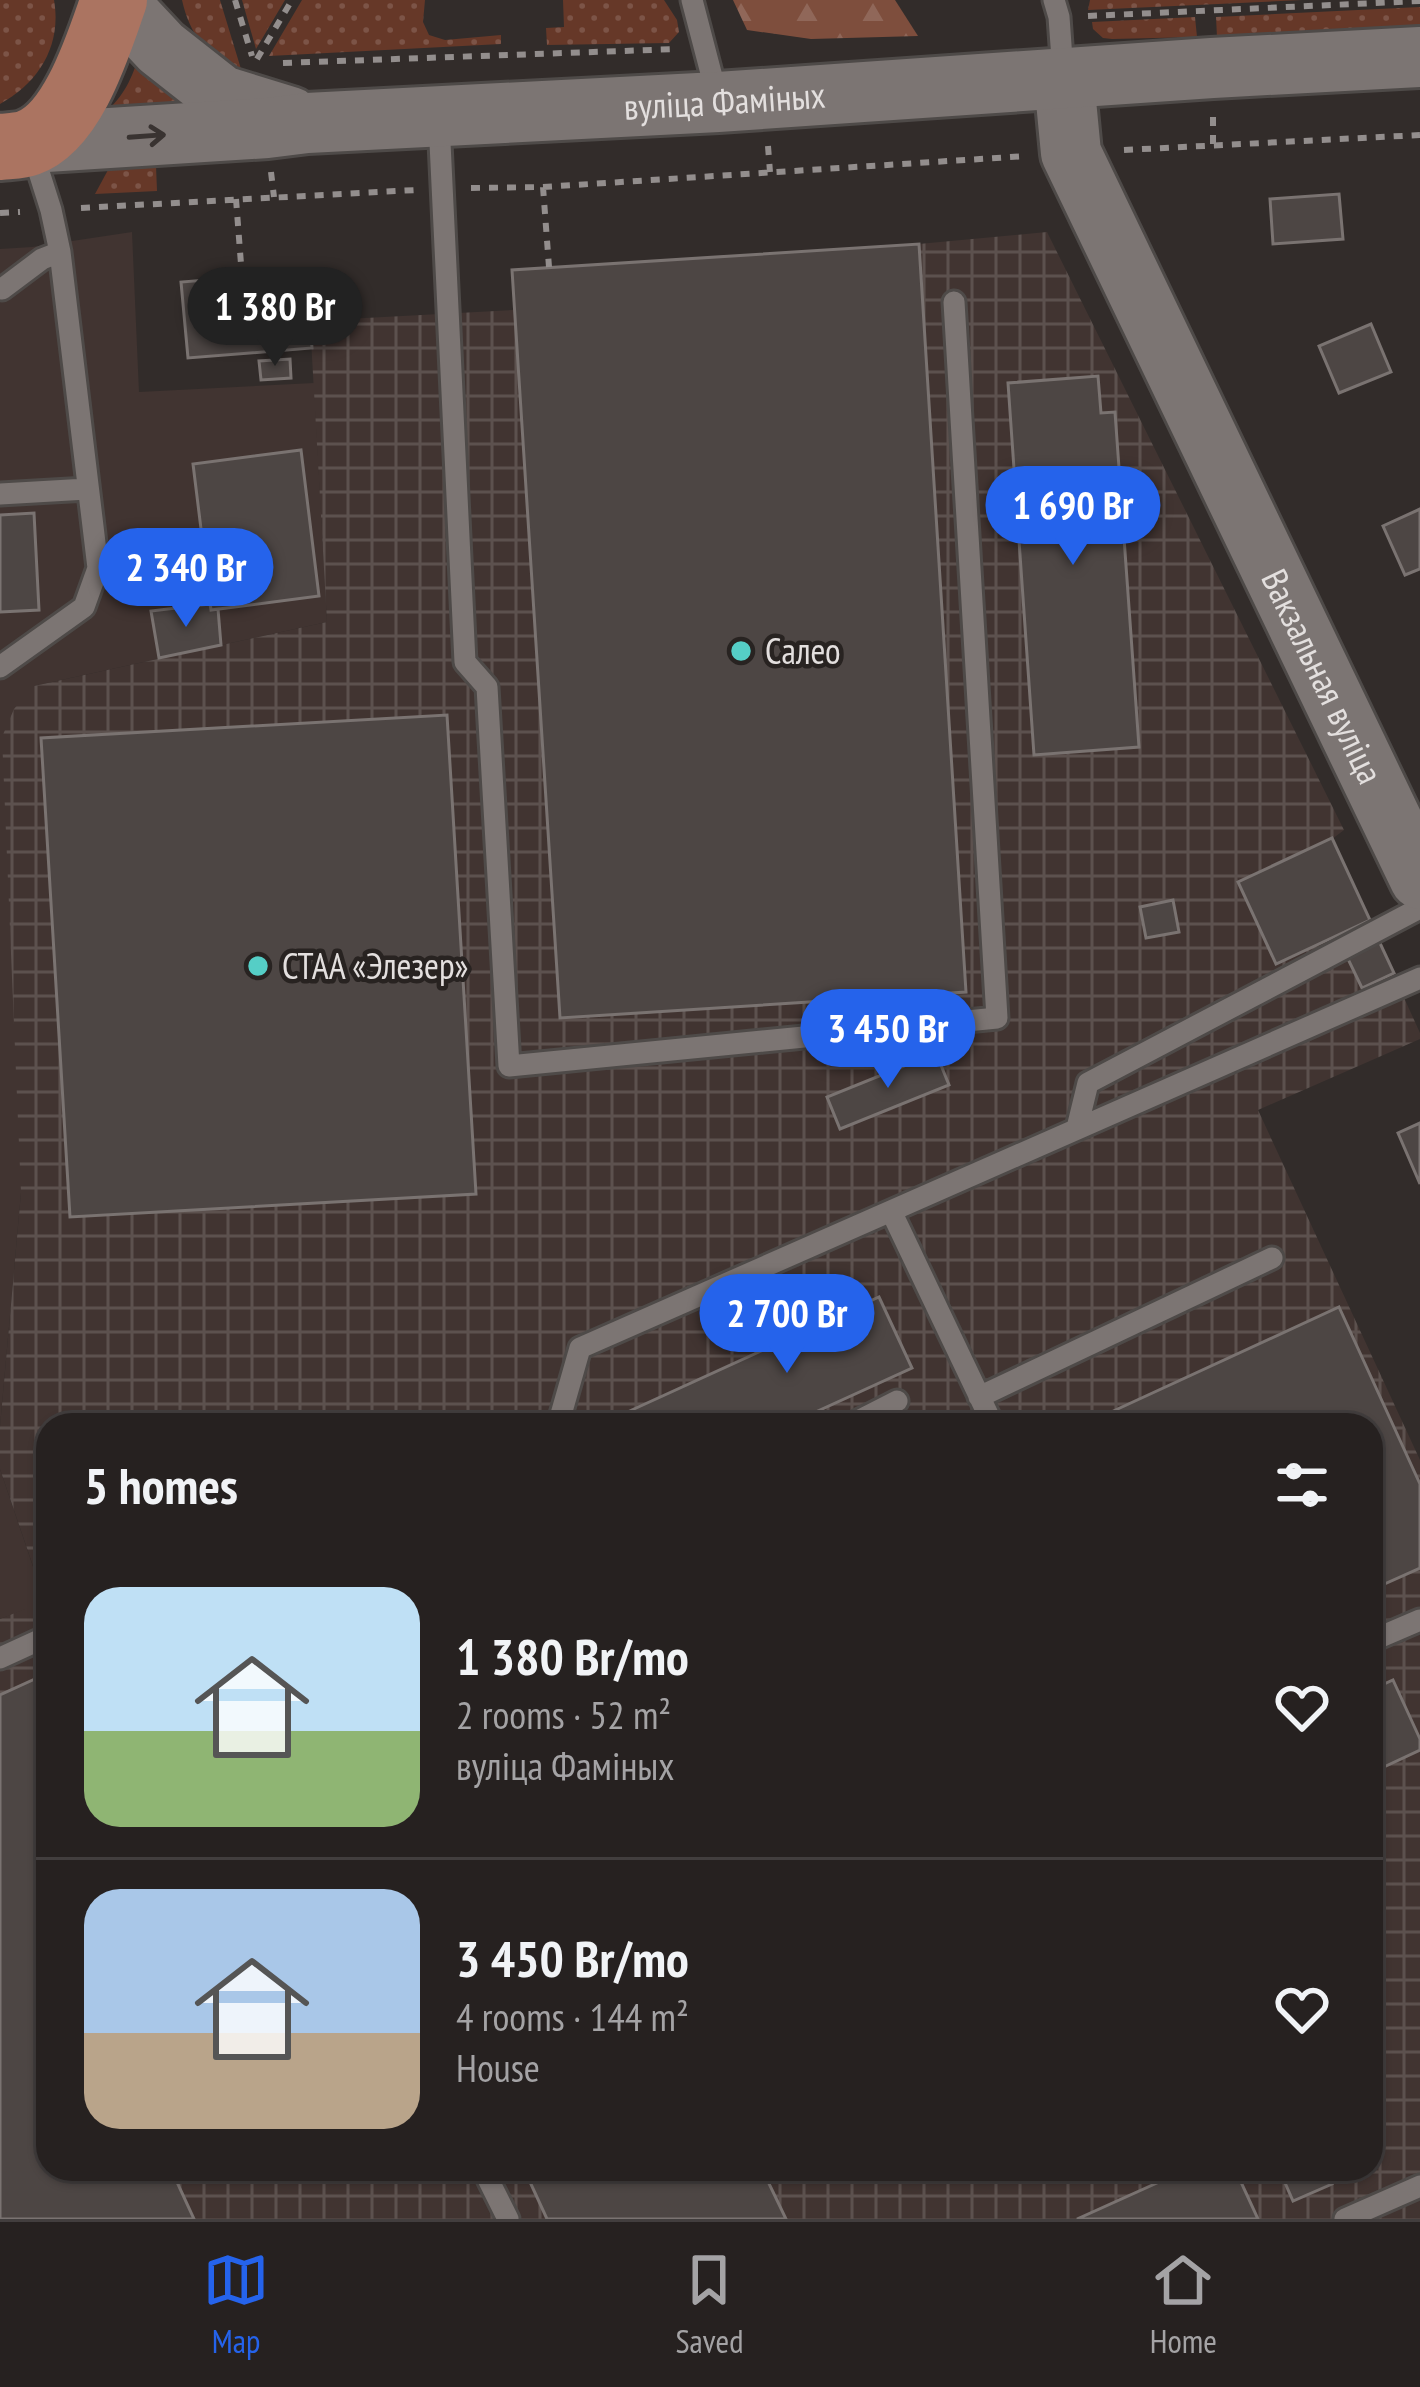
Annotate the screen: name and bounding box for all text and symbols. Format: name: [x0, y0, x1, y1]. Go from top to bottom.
street label: вуліца Фаміных: [623, 71, 827, 130]
one-way arrow: [127, 124, 166, 147]
pin: 1 380 Br: [151, 267, 399, 369]
text: 1 380 Br: [214, 280, 336, 331]
pin: 1 690 Br: [949, 466, 1197, 568]
text: 1 690 Br: [1012, 479, 1134, 530]
pin: 2 340 Br: [62, 528, 310, 630]
text: 2 340 Br: [125, 541, 247, 592]
street label: Вакзальная вуліца: [1251, 561, 1395, 791]
place label: Салео: [765, 627, 841, 674]
marker: Салео: [728, 638, 754, 664]
place label: СТАА «Элезер»: [282, 942, 469, 989]
marker: СТАА «Элезер»: [245, 953, 271, 979]
pin: 3 450 Br: [764, 989, 1012, 1091]
text: 3 450 Br: [827, 1002, 949, 1053]
pin: 2 700 Br: [663, 1274, 911, 1376]
text: 2 700 Br: [726, 1287, 848, 1338]
text: 5 homes: [84, 1452, 238, 1518]
icon: filters: [1269, 1452, 1335, 1518]
text: 1 380 Br/mo: [456, 1623, 689, 1689]
icon: home: [180, 1635, 324, 1779]
icon: heart: [1269, 1674, 1335, 1740]
text: 2 rooms · 52 m²: [456, 1689, 671, 1740]
text: вуліца Фаміных: [456, 1740, 674, 1791]
text: 3 450 Br/mo: [456, 1925, 689, 1991]
icon: home: [180, 1937, 324, 2081]
icon: heart: [1269, 1976, 1335, 2042]
text: 4 rooms · 144 m²: [456, 1991, 689, 2042]
text: House: [456, 2042, 540, 2093]
tab: Map: [203, 2247, 269, 2362]
tab: Saved: [675, 2247, 743, 2362]
tab: Home: [1150, 2247, 1217, 2362]

